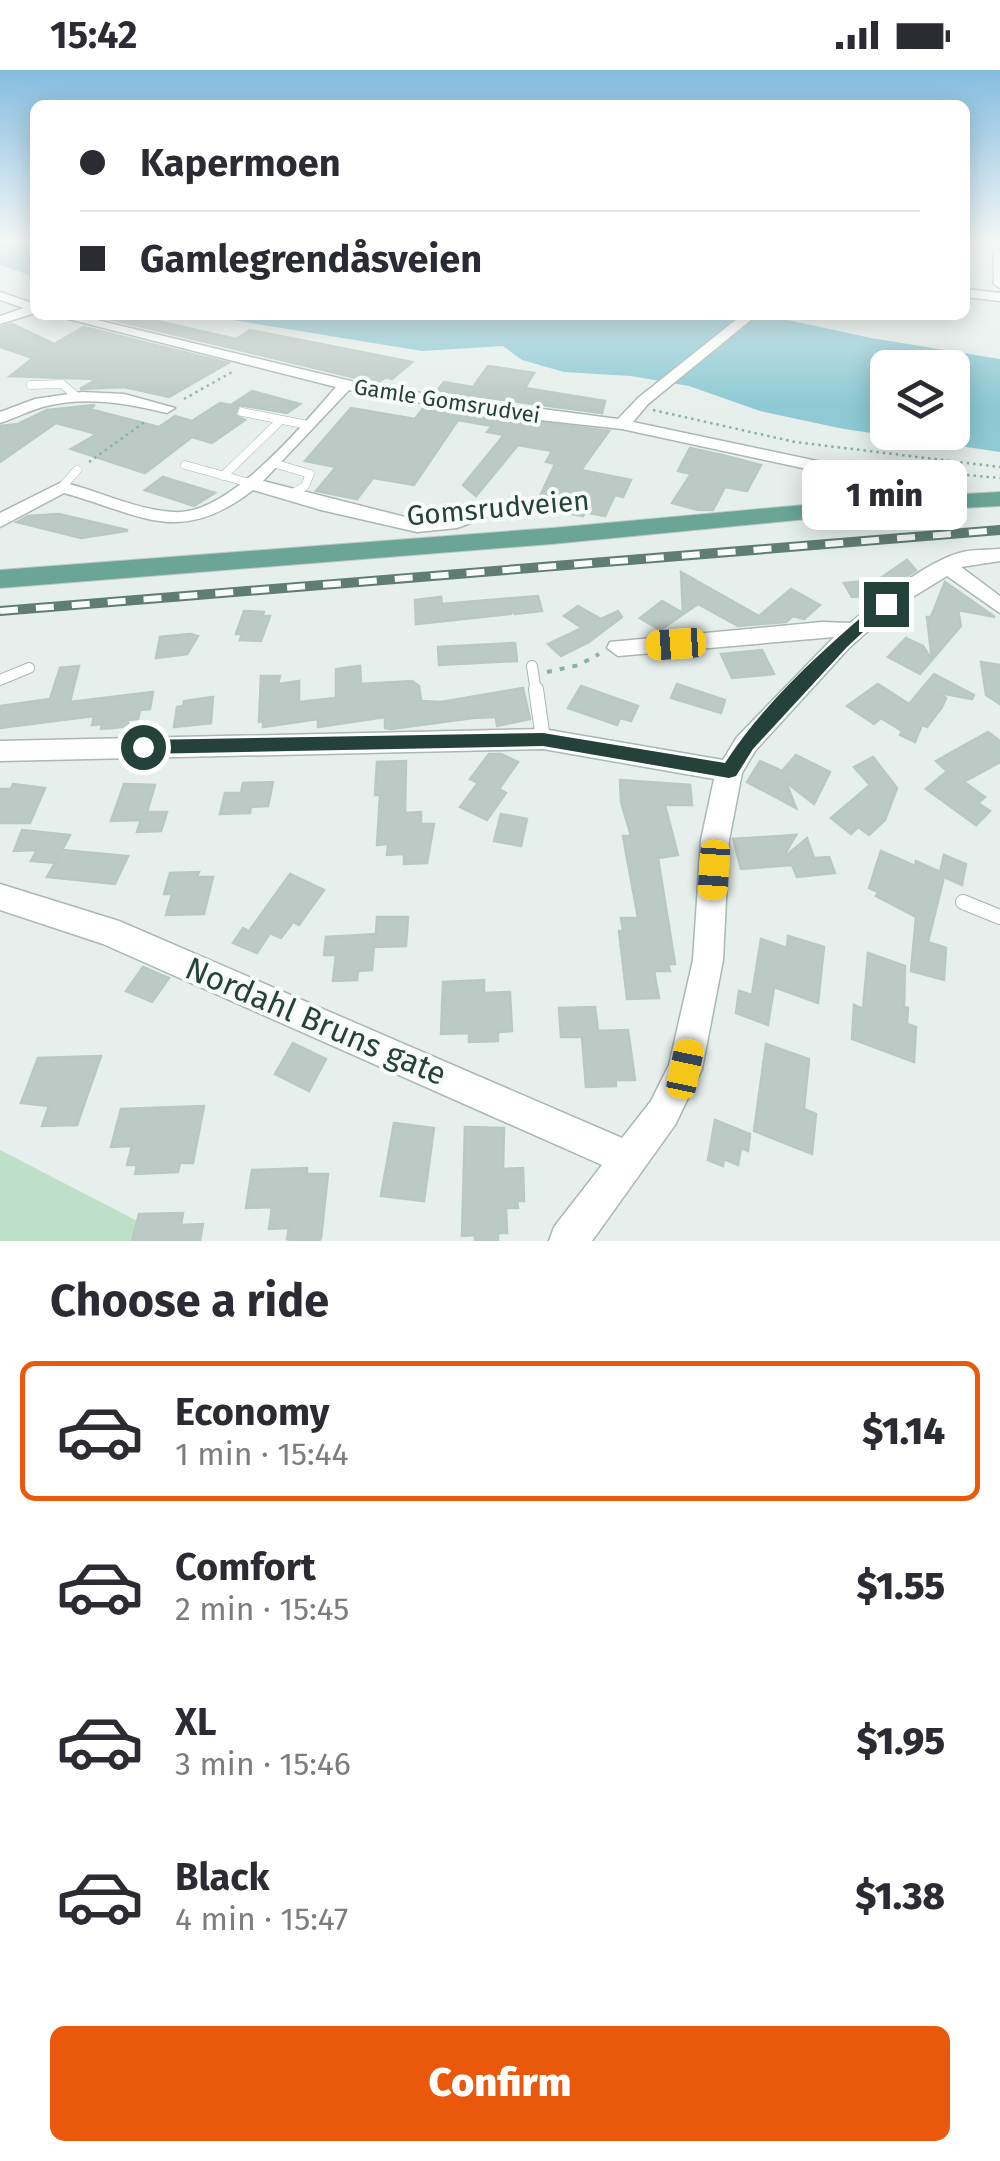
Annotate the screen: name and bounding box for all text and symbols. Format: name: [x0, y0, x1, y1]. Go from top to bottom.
text: 15:42: [50, 12, 137, 58]
text: Kapermoen: [140, 140, 341, 186]
text: Gamlegrendåsveien: [140, 236, 482, 282]
map controls: [870, 350, 970, 450]
button: layers: [870, 350, 970, 450]
street label: Gamle Gomsrudvei: [352, 373, 542, 429]
callout: 1 min: [804, 459, 968, 529]
text: 1 min: [846, 476, 923, 514]
street label: Gomsrudveien: [405, 484, 591, 532]
route end: [864, 582, 909, 627]
car: [645, 627, 707, 661]
route start: [121, 725, 166, 770]
car: [697, 839, 731, 901]
street label: Nordahl Bruns gate: [180, 949, 452, 1093]
car: [664, 1037, 706, 1101]
text: Choose a ride: [50, 1274, 329, 1328]
icon: car: [55, 1386, 145, 1476]
text: Economy: [175, 1389, 330, 1435]
text: $1.14: [862, 1408, 945, 1454]
text: 1 min · 15:44: [175, 1435, 349, 1473]
icon: car: [55, 1541, 145, 1631]
text: Comfort: [175, 1544, 316, 1590]
text: $1.55: [857, 1563, 945, 1609]
text: 2 min · 15:45: [175, 1590, 349, 1628]
icon: car: [55, 1696, 145, 1786]
text: XL: [175, 1699, 217, 1745]
text: $1.95: [857, 1718, 945, 1764]
text: 3 min · 15:46: [175, 1745, 351, 1783]
icon: car: [55, 1851, 145, 1941]
text: Black: [175, 1854, 270, 1900]
text: $1.38: [855, 1873, 945, 1919]
text: 4 min · 15:47: [175, 1900, 348, 1938]
button: Confirm: [50, 2026, 950, 2141]

